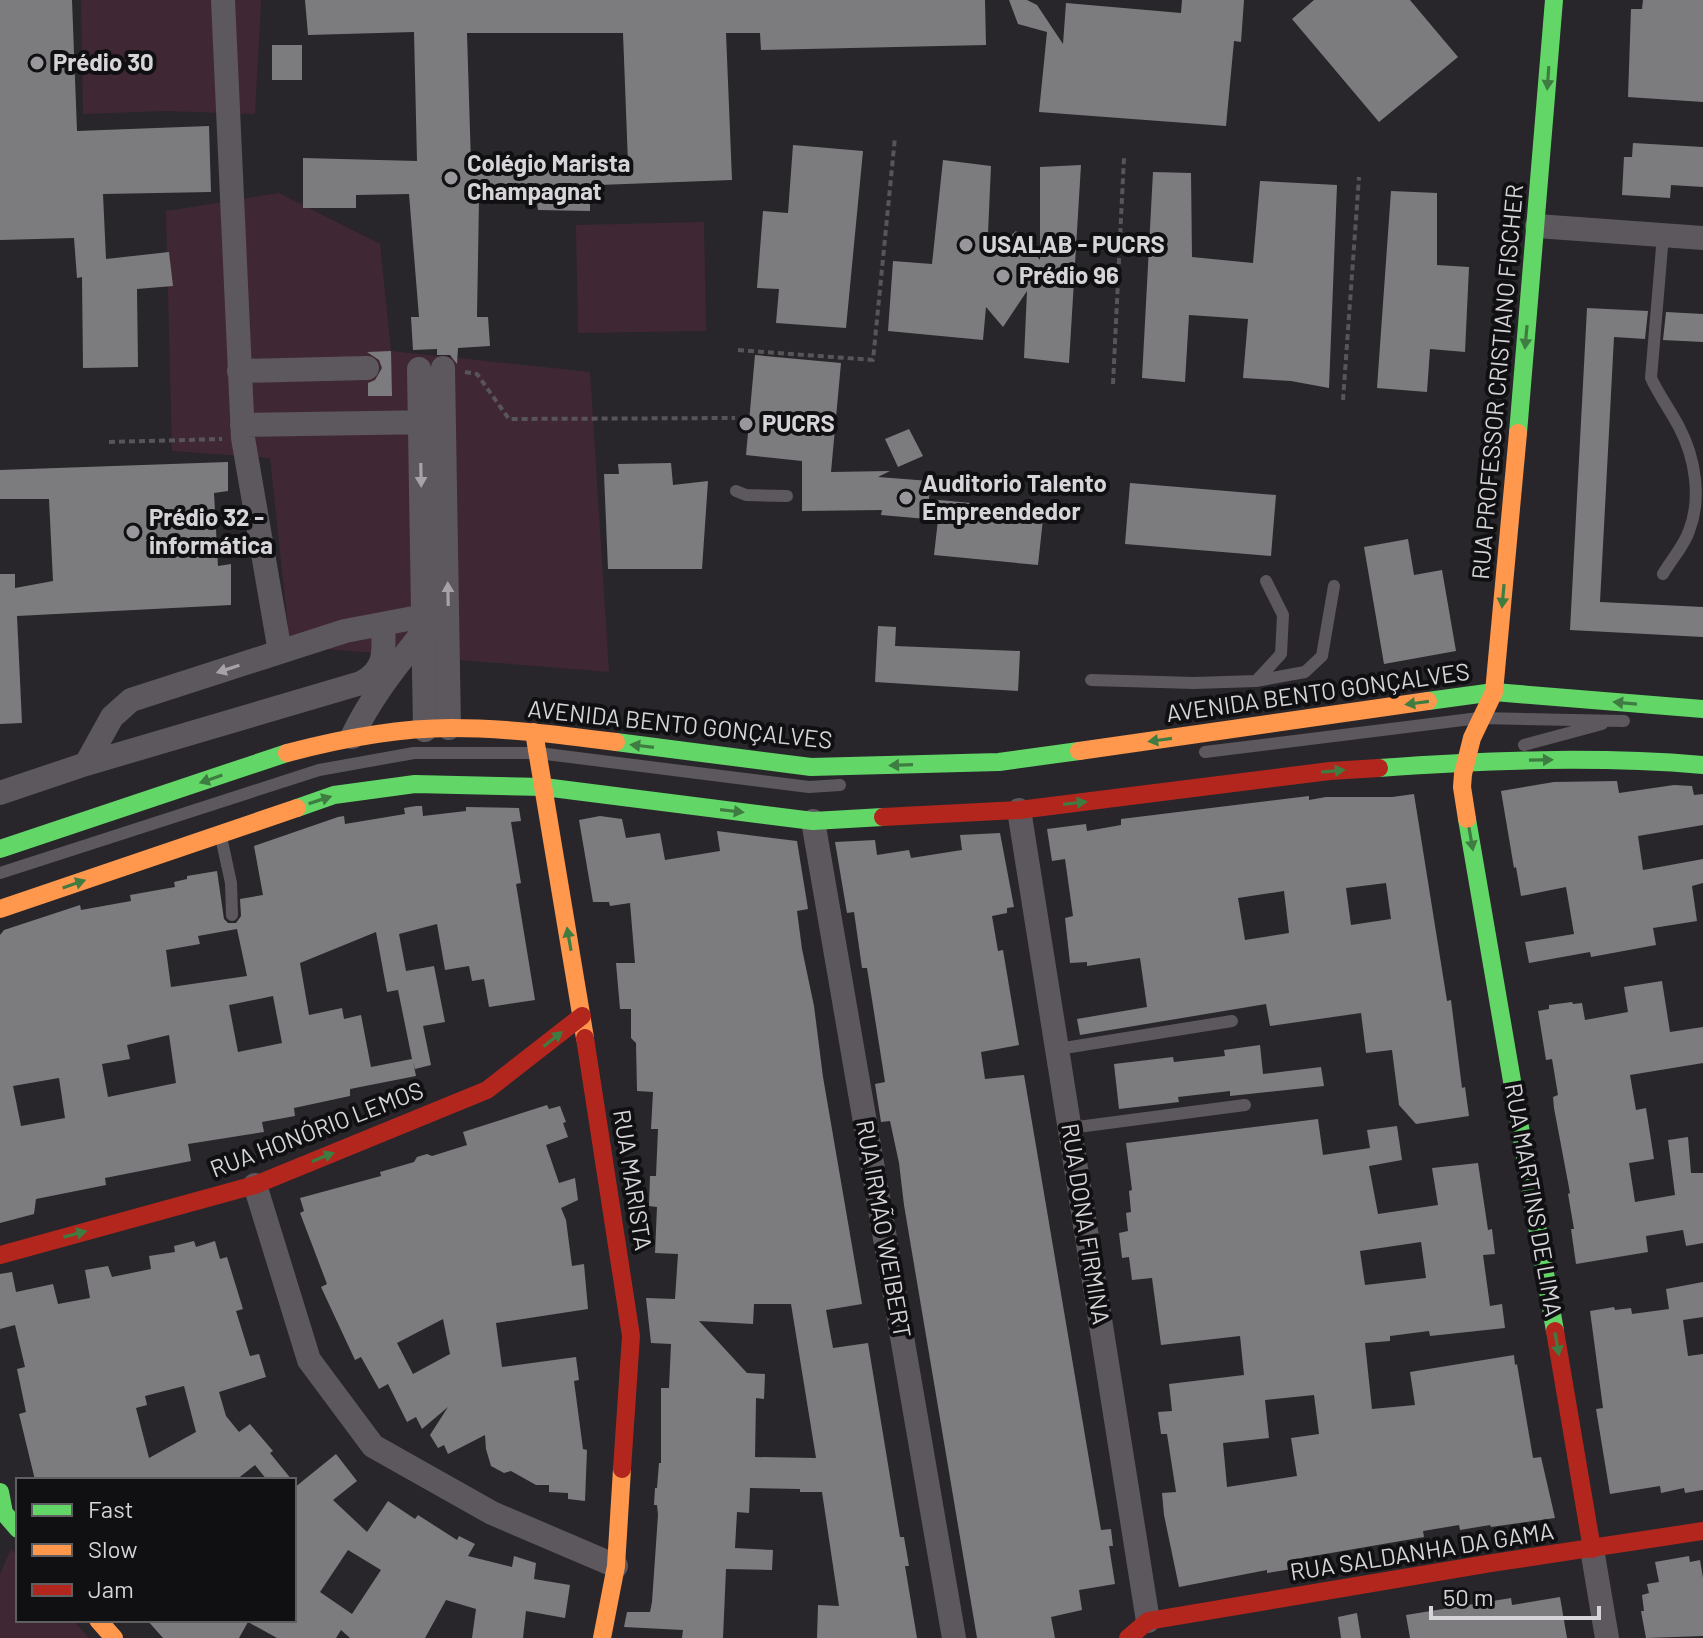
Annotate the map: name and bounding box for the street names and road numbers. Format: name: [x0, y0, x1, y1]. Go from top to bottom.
street label: RUA PROFESSOR CRISTIANO FISCHER: [1465, 183, 1528, 581]
street label: AVENIDA BENTO GONÇALVES: [1164, 656, 1471, 727]
street label: AVENIDA BENTO GONÇALVES: [526, 693, 834, 754]
street label: RUA HONÓRIO LEMOS: [206, 1075, 427, 1183]
street label: RUA MARTINS DE LIMA: [1500, 1081, 1569, 1319]
street label: RUA MARISTA: [608, 1107, 659, 1252]
street label: RUA IRMÃO WEIBERT: [851, 1117, 918, 1340]
street label: RUA DONA FIRMINA: [1056, 1121, 1117, 1327]
street label: RUA SALDANHA DA GAMA: [1288, 1515, 1556, 1586]

